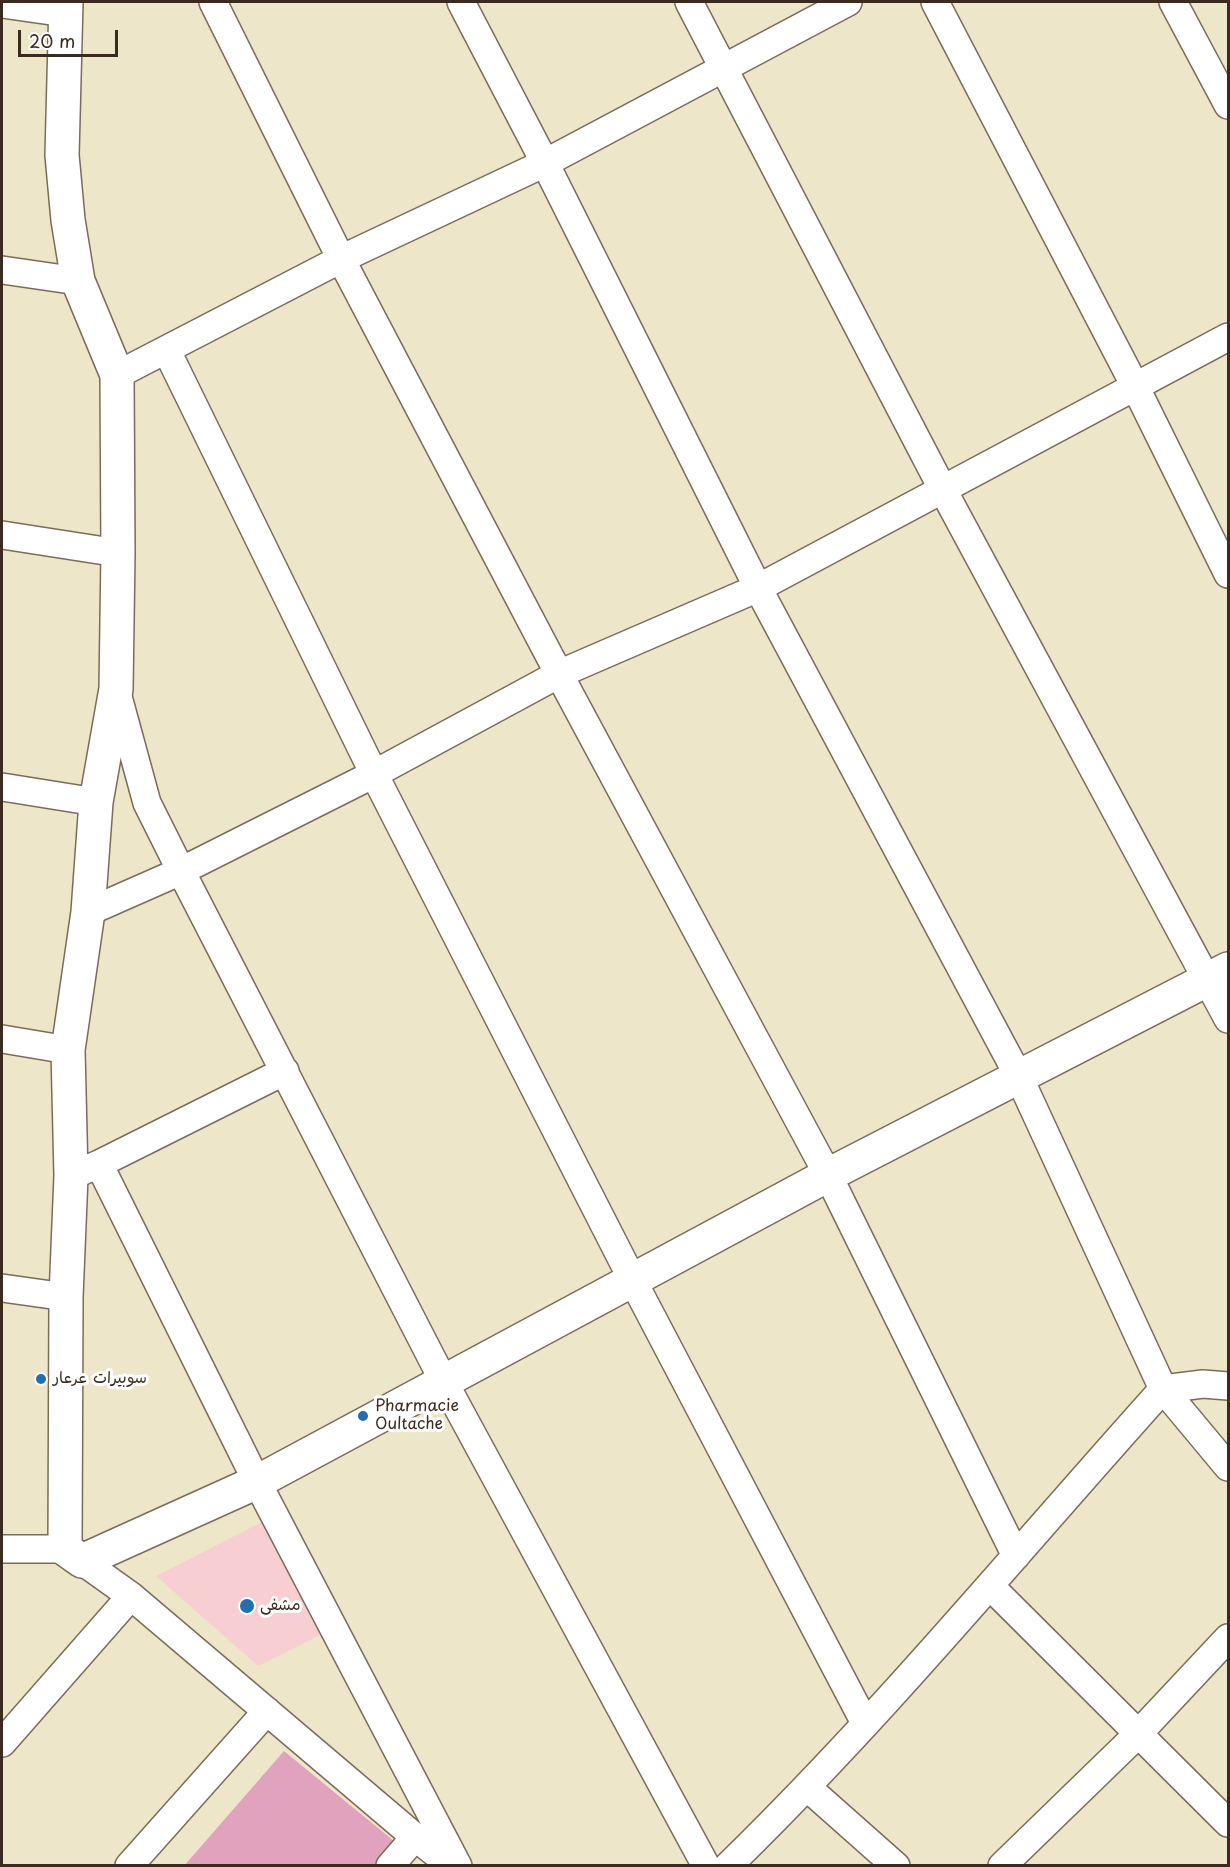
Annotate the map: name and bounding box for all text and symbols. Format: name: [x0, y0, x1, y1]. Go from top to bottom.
scale bar: [21, 18, 122, 56]
text: 20 m: [29, 27, 75, 54]
place label: سوبيرات عرعار: [53, 1369, 147, 1389]
marker: سوبيرات عرعار: [34, 1372, 48, 1386]
place label: Pharmacie Oultache: [375, 1397, 459, 1435]
marker: Pharmacie Oultache: [356, 1409, 370, 1423]
place label: مشفى: [260, 1596, 301, 1616]
marker: مشفى: [238, 1597, 256, 1615]

